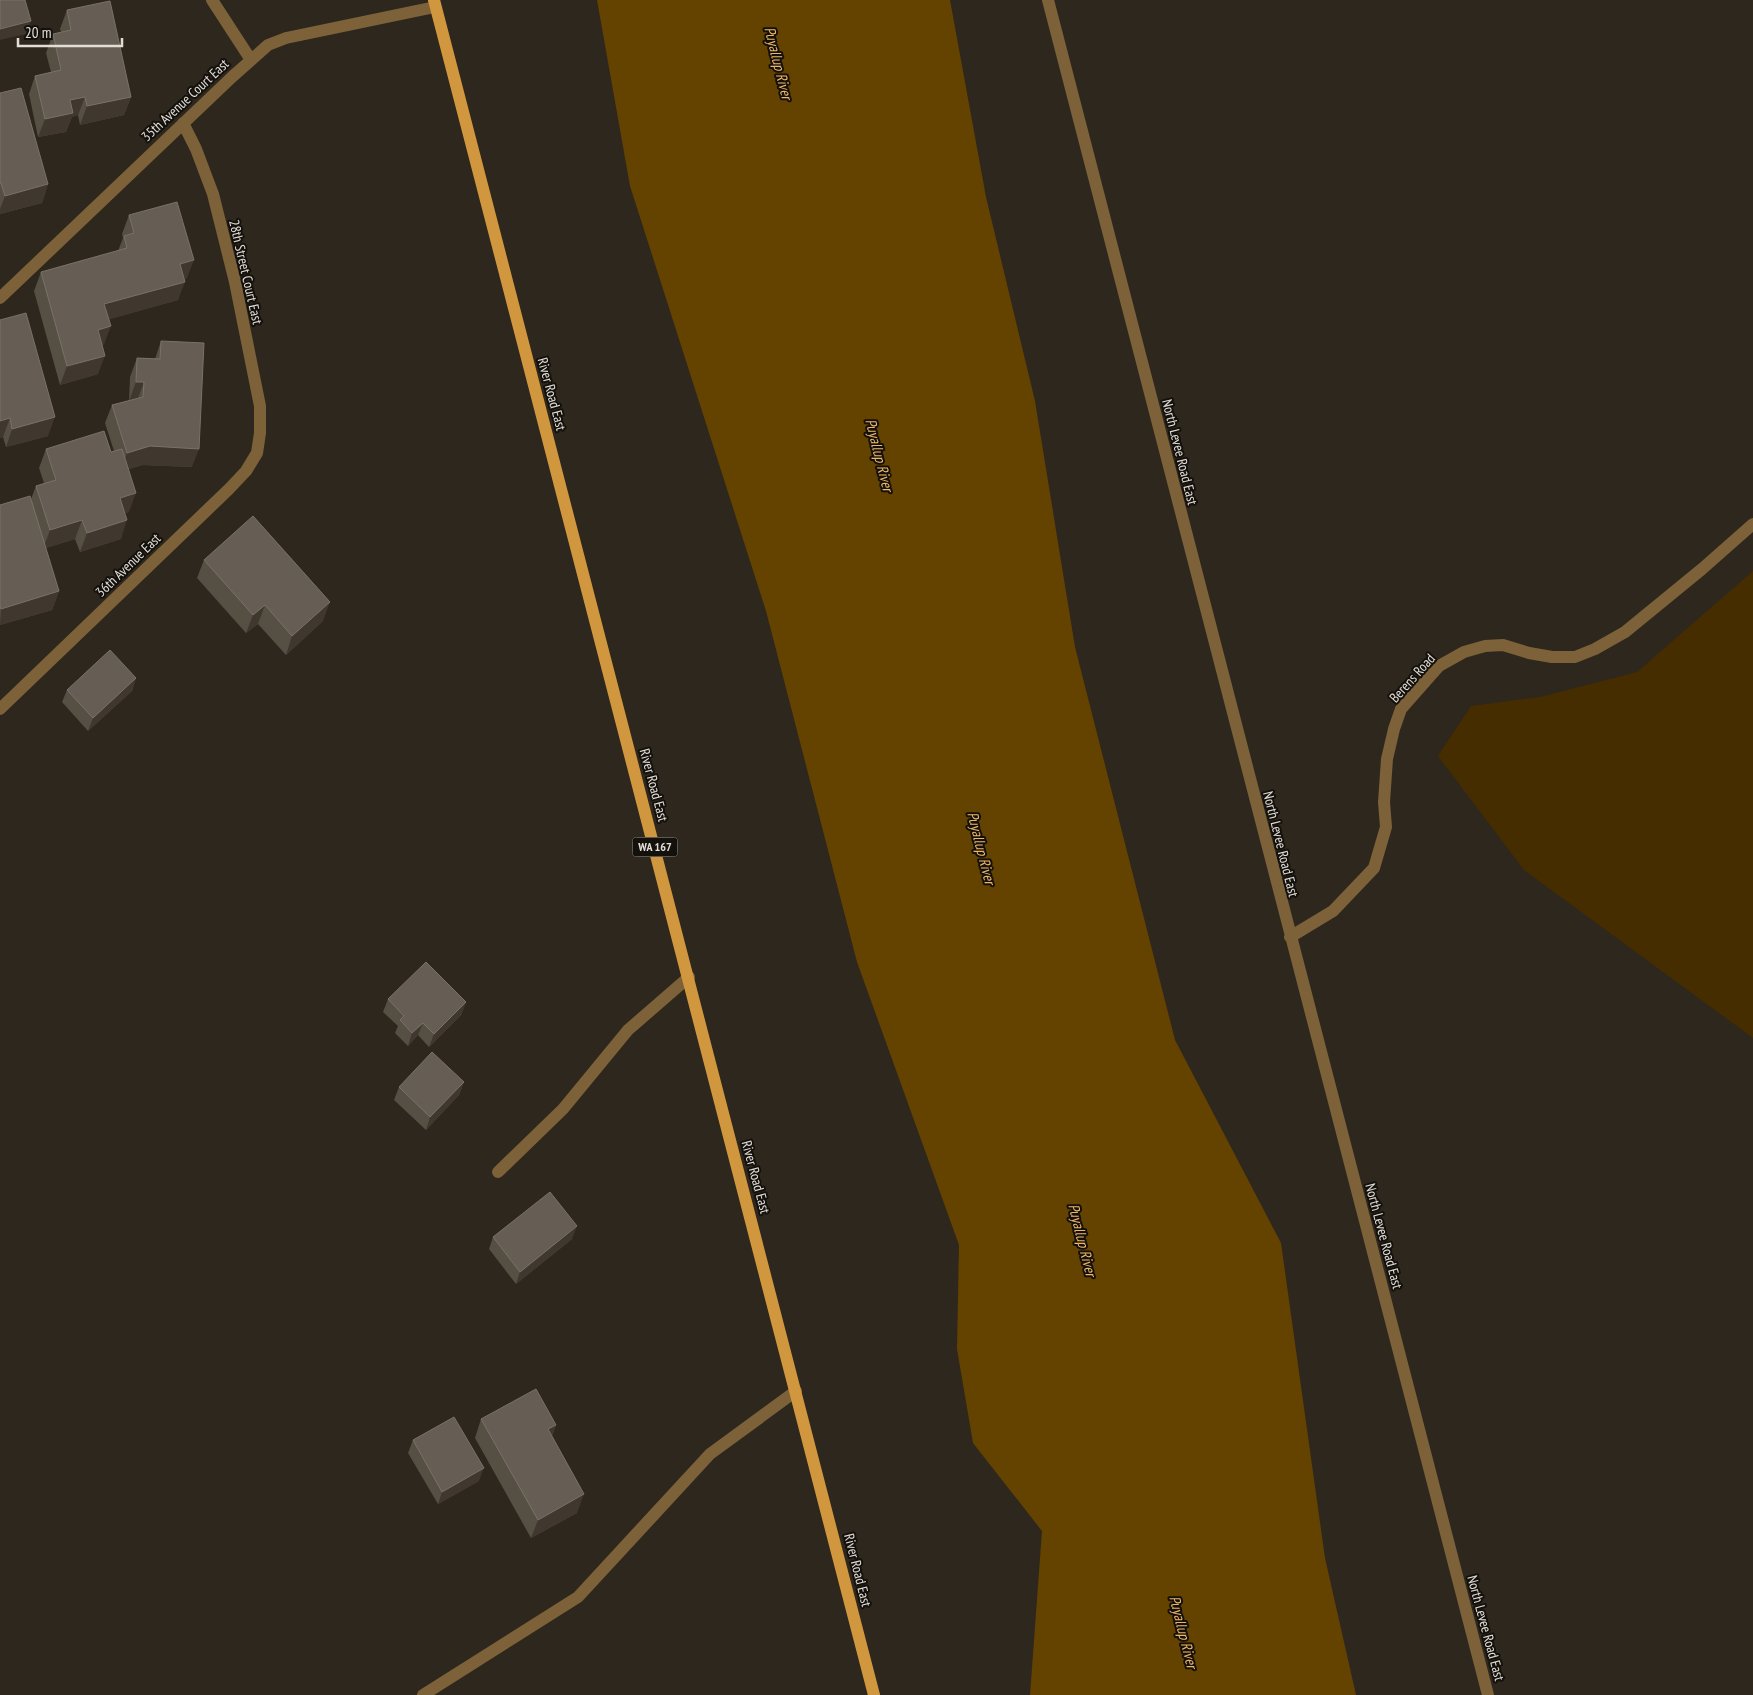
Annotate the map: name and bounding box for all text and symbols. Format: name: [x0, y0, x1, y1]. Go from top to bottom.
scale bar: [18, 15, 121, 47]
text: 20 m: [25, 23, 51, 42]
water label: Puyallup River: [760, 25, 797, 103]
street label: 35th Avenue Court East: [138, 55, 233, 145]
street label: 28th Street Court East: [225, 218, 267, 326]
street label: River Road East: [534, 356, 570, 433]
street label: North Levee Road East: [1158, 397, 1202, 507]
water label: Puyallup River: [861, 417, 898, 495]
street label: 36th Avenue East: [92, 529, 164, 601]
street label: Berens Road: [1385, 650, 1439, 706]
street label: River Road East: [636, 747, 672, 824]
street label: North Levee Road East: [1259, 789, 1303, 899]
water label: Puyallup River: [963, 810, 1000, 888]
road number: WA 167: [632, 838, 678, 856]
street label: River Road East: [738, 1139, 774, 1216]
street label: North Levee Road East: [1361, 1181, 1407, 1291]
water label: Puyallup River: [1064, 1202, 1101, 1280]
street label: River Road East: [840, 1532, 876, 1609]
street label: North Levee Road East: [1463, 1573, 1509, 1683]
water label: Puyallup River: [1165, 1594, 1202, 1672]

